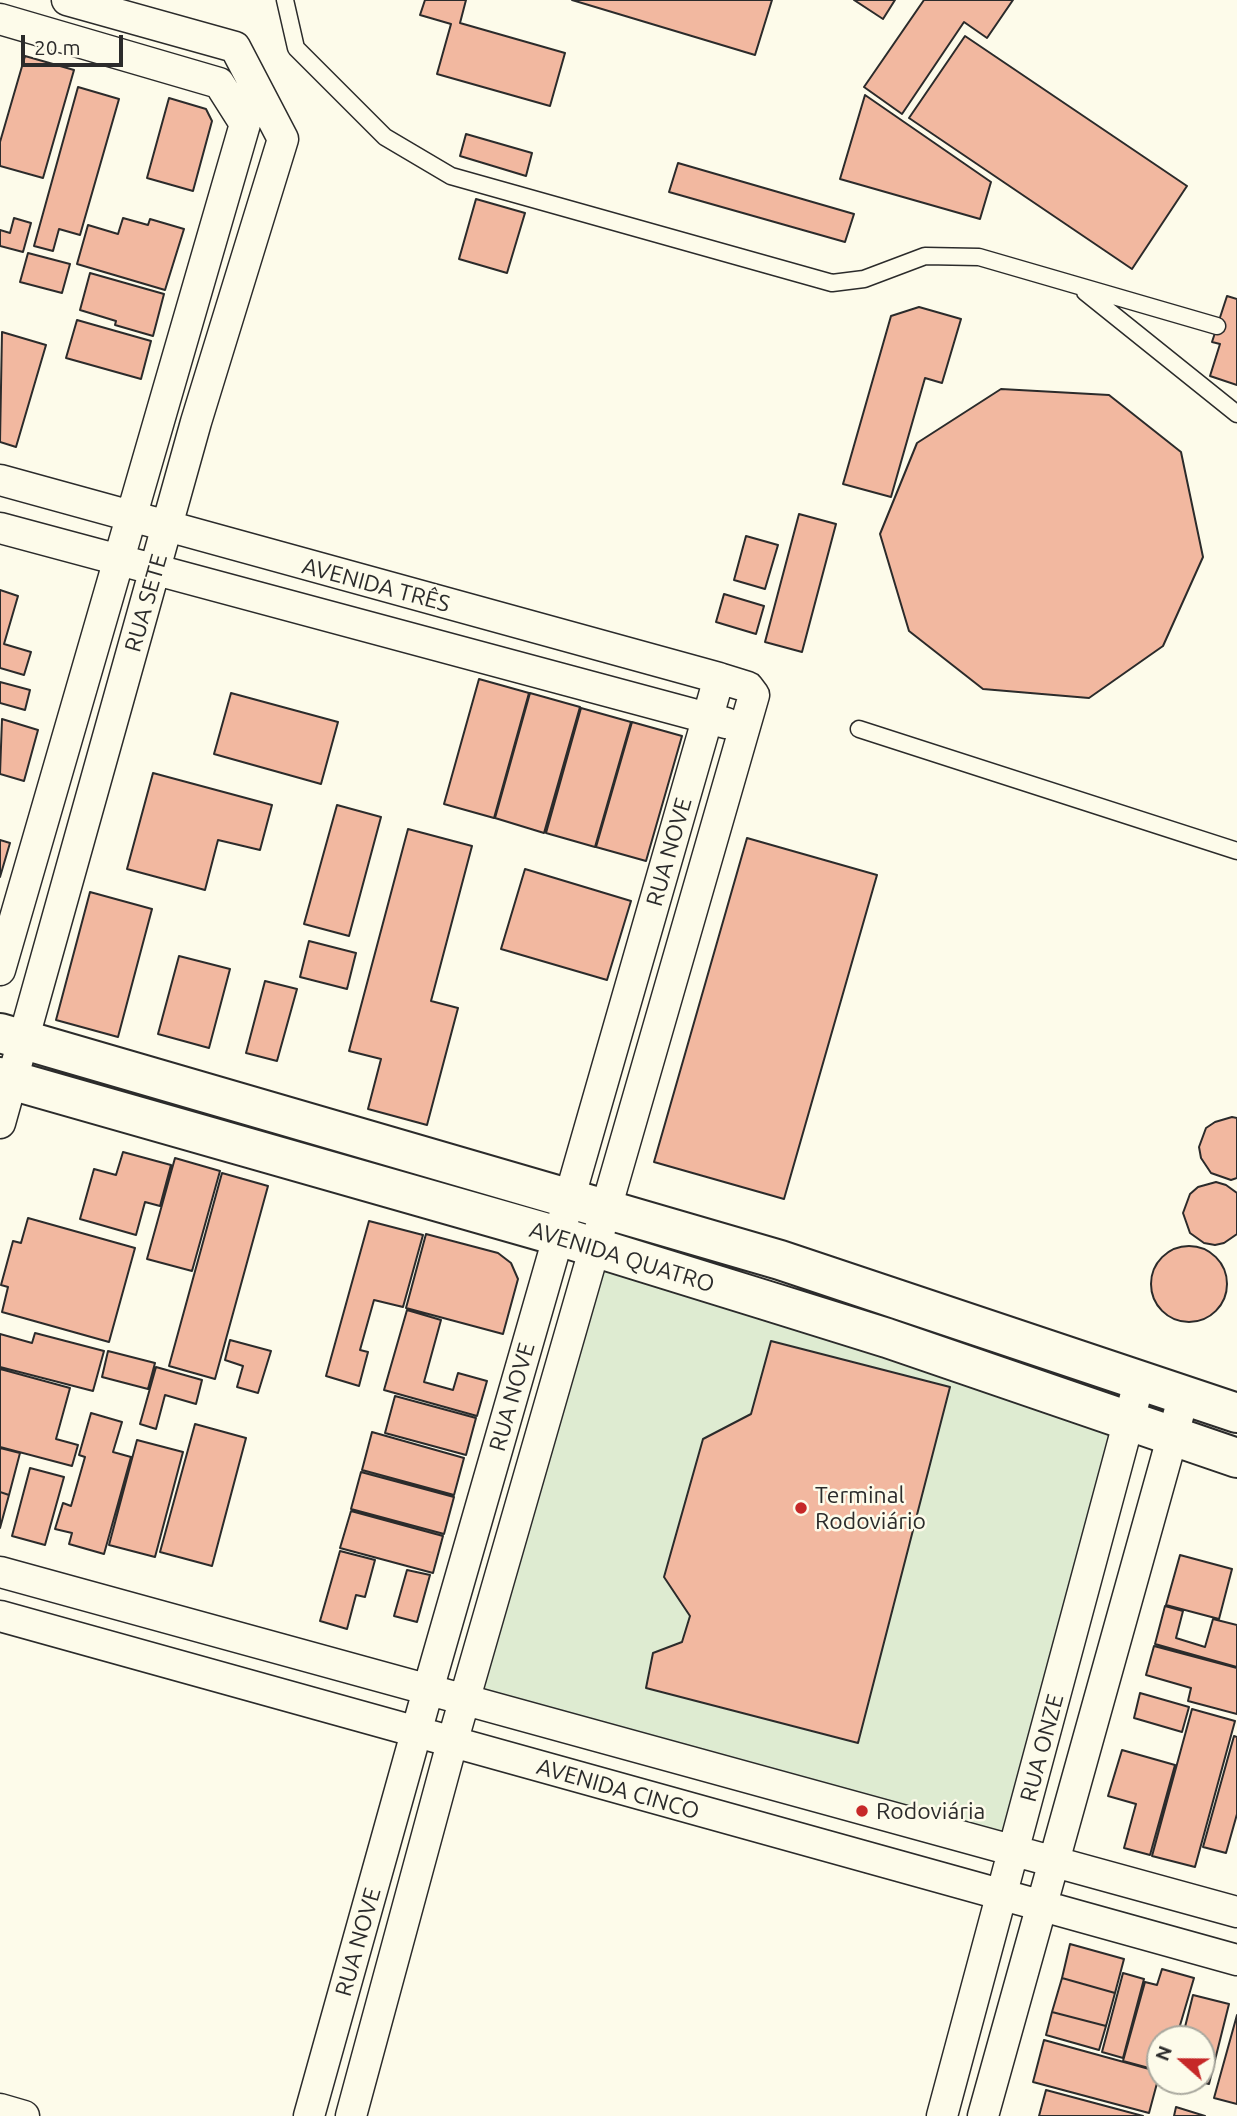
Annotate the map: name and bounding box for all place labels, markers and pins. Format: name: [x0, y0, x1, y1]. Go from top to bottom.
place label: Terminal Rodoviário: [815, 1481, 926, 1535]
marker: Terminal Rodoviário: [793, 1500, 809, 1516]
place label: Rodoviária: [876, 1797, 985, 1825]
marker: Rodoviária: [854, 1803, 870, 1819]

